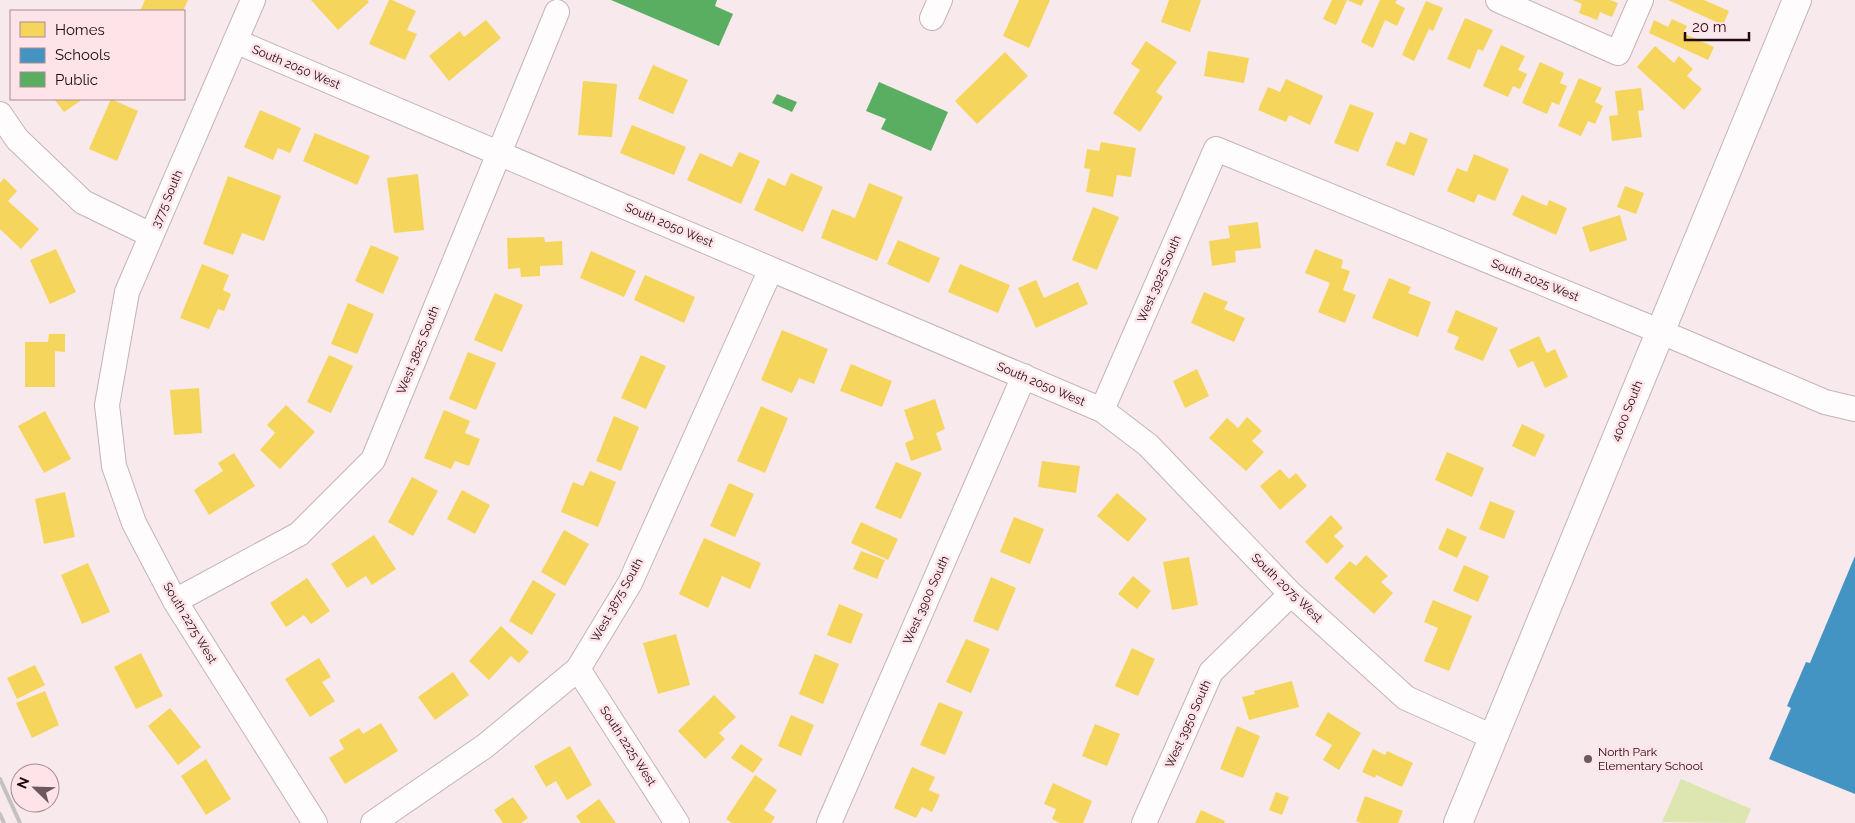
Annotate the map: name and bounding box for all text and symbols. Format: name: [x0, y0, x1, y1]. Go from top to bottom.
legend: [10, 10, 185, 100]
scale bar: [1685, 10, 1749, 42]
text: 20 m: [1692, 18, 1727, 36]
text: Homes: [55, 21, 105, 39]
street label: South 2050 West: [250, 42, 342, 92]
text: Schools: [55, 46, 110, 64]
text: Public: [55, 71, 98, 89]
street label: 3775 South: [149, 168, 185, 230]
street label: South 2050 West: [623, 200, 715, 250]
street label: West 3925 South: [1134, 233, 1184, 325]
street label: South 2025 West: [1489, 256, 1581, 304]
street label: West 3825 South: [394, 304, 442, 396]
street label: South 2050 West: [995, 359, 1087, 409]
street label: 4000 South: [1608, 379, 1646, 443]
street label: South 2075 West: [1249, 551, 1325, 625]
street label: West 3900 South: [900, 554, 952, 646]
street label: West 3875 South: [588, 556, 646, 644]
street label: South 2275 West: [160, 580, 220, 666]
street label: West 3950 South: [1162, 678, 1214, 770]
street label: South 2225 West: [597, 704, 659, 788]
place label: North Park Elementary School: [1598, 745, 1704, 773]
marker: North Park Elementary School: [1582, 753, 1594, 765]
north arrow: [10, 763, 60, 813]
text: N: [14, 775, 32, 791]

